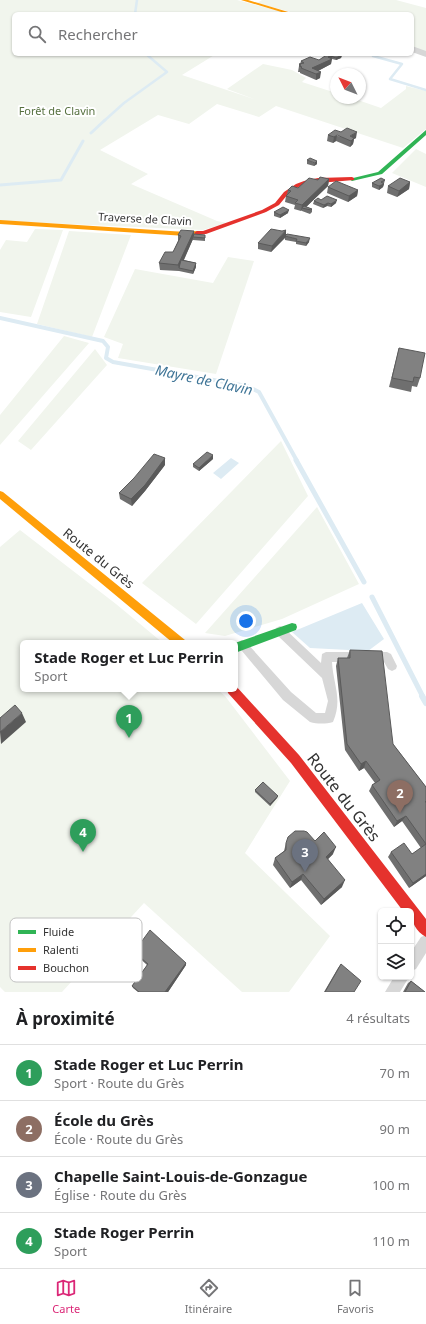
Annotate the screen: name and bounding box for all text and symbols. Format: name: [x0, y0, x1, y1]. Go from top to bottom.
search box: [12, 12, 414, 56]
icon: search: [26, 23, 48, 45]
text: Rechercher: [58, 24, 138, 44]
north arrow: [330, 68, 366, 104]
park label: Forêt de Clavin: [19, 103, 95, 118]
street label: Traverse de Clavin: [98, 209, 192, 228]
water label: Mayre de Clavin: [154, 360, 254, 399]
street label: Route du Grès: [60, 524, 138, 592]
your location: [236, 611, 256, 631]
popup: [20, 640, 238, 692]
text: Stade Roger et Luc Perrin: [34, 647, 224, 667]
text: Sport: [34, 667, 67, 685]
pin: 1: [116, 705, 142, 738]
street label: Route du Grès: [302, 748, 386, 846]
pin: 2: [387, 780, 413, 813]
pin: 4: [70, 819, 96, 852]
pin: 3: [292, 839, 318, 872]
map controls: [378, 908, 414, 980]
button: locate: [378, 908, 414, 944]
legend: [10, 918, 142, 982]
text: Fluide: [43, 924, 74, 939]
text: Ralenti: [43, 942, 79, 957]
button: layers: [378, 944, 414, 980]
text: Bouchon: [43, 960, 89, 975]
text: À proximité: [16, 1007, 115, 1030]
text: 4 résultats: [346, 1009, 410, 1027]
text: Stade Roger et Luc Perrin: [54, 1054, 243, 1074]
text: 1: [25, 1064, 33, 1082]
text: 70 m: [380, 1064, 410, 1082]
text: Sport · Route du Grès: [54, 1074, 184, 1092]
text: École du Grès: [54, 1110, 154, 1130]
text: 2: [25, 1120, 33, 1138]
text: 90 m: [380, 1120, 410, 1138]
text: École · Route du Grès: [54, 1130, 183, 1148]
text: Chapelle Saint-Louis-de-Gonzague: [54, 1166, 308, 1186]
text: 3: [25, 1176, 33, 1194]
text: 100 m: [372, 1176, 410, 1194]
text: Église · Route du Grès: [54, 1186, 187, 1204]
text: Stade Roger Perrin: [54, 1222, 194, 1242]
text: 4: [25, 1232, 33, 1250]
text: 110 m: [372, 1232, 410, 1250]
text: Sport: [54, 1242, 87, 1260]
tab: Carte: [52, 1277, 80, 1316]
tab: Itinéraire: [185, 1277, 232, 1316]
tab: Favoris: [337, 1277, 374, 1316]

